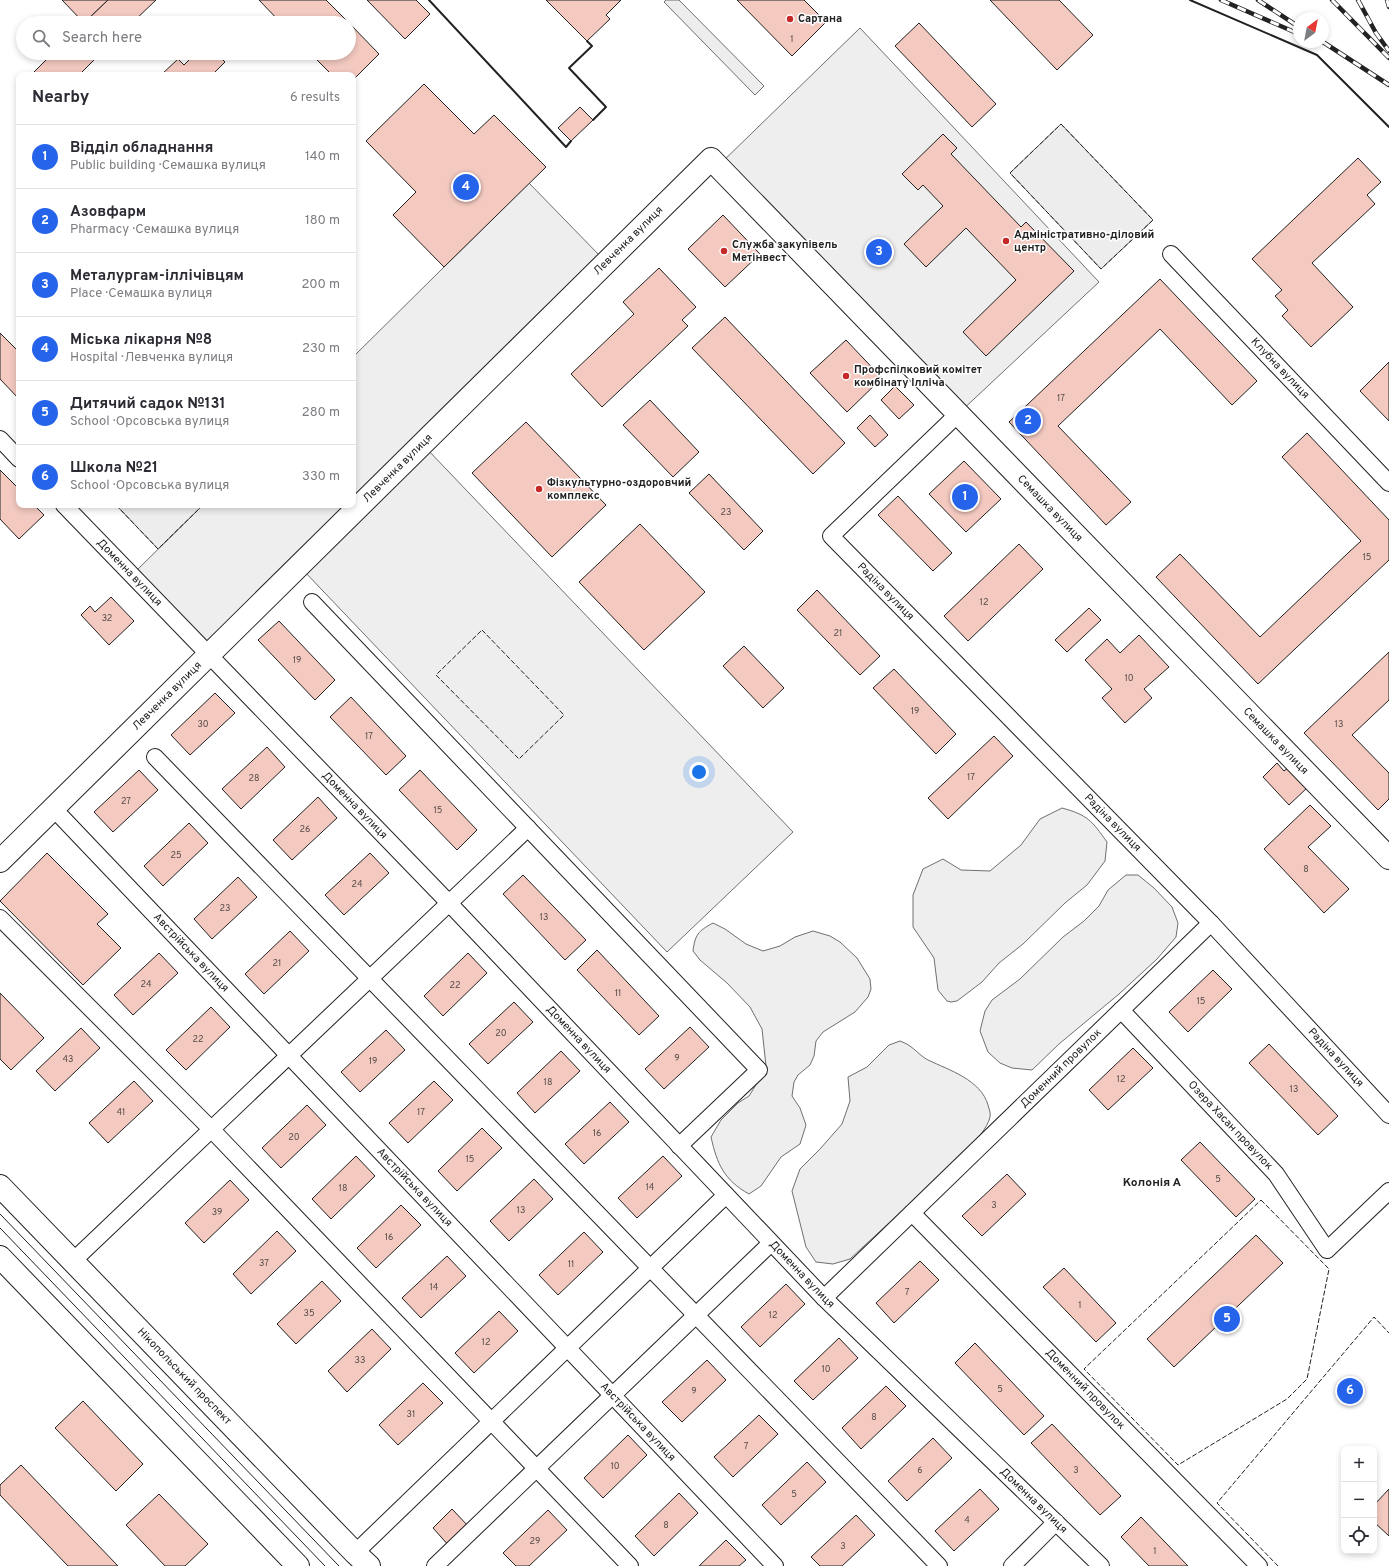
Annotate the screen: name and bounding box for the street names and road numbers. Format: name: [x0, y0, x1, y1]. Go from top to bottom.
street label: Левченка вулиця: [591, 203, 666, 278]
street label: Клубна вулиця: [1248, 335, 1312, 402]
street label: Левченка вулиця: [360, 431, 436, 506]
street label: Семашка вулиця: [1014, 472, 1086, 545]
street label: Доменна вулиця: [94, 536, 165, 609]
street label: Радіна вулиця: [854, 560, 917, 623]
street label: Левченка вулиця: [129, 659, 205, 733]
street label: Семашка вулиця: [1240, 705, 1311, 778]
street label: Доменна вулиця: [319, 769, 390, 842]
street label: Радіна вулиця: [1081, 791, 1144, 855]
street label: Австрійська вулиця: [150, 910, 232, 995]
street label: Доменна вулиця: [543, 1003, 614, 1076]
street label: Радіна вулиця: [1305, 1025, 1367, 1090]
street label: Доменний провулок: [1017, 1026, 1105, 1111]
street label: Озера Хасан провулок: [1185, 1078, 1276, 1173]
street label: Австрійська вулиця: [374, 1145, 455, 1230]
street label: Доменна вулиця: [766, 1238, 837, 1311]
street label: Нікопольський проспект: [134, 1325, 234, 1428]
street label: Доменний провулок: [1042, 1346, 1128, 1433]
street label: Австрійська вулиця: [597, 1380, 679, 1464]
street label: Доменна вулиця: [997, 1465, 1070, 1537]

